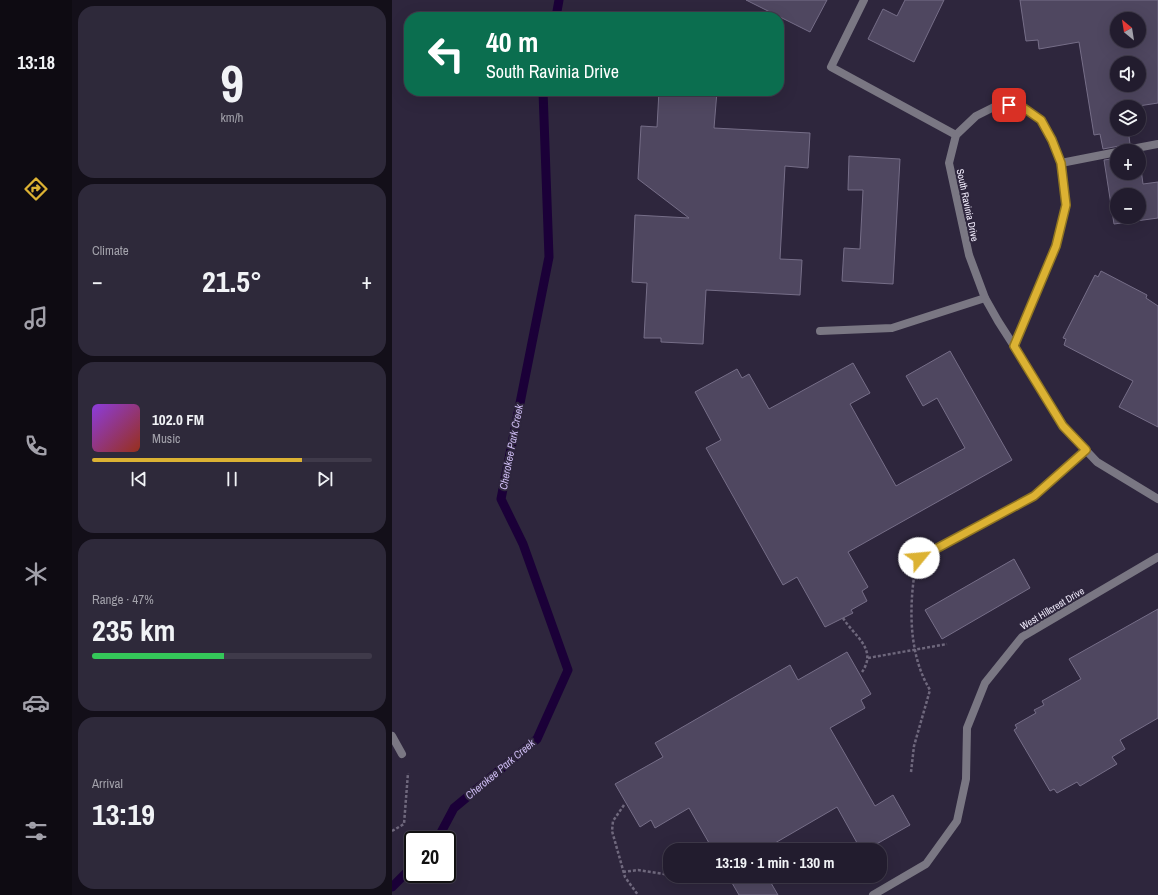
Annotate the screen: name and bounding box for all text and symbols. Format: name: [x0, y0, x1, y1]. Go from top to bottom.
north arrow: [1110, 12, 1146, 48]
map controls: [1110, 12, 1146, 224]
text: 40 m: [486, 23, 538, 61]
icon: left: [420, 28, 472, 80]
text: 9: [220, 48, 244, 118]
text: 13:18: [17, 50, 55, 75]
button: sound: [1110, 56, 1146, 92]
text: South Ravinia Drive: [486, 59, 619, 84]
pin: [992, 88, 1026, 122]
icon: arrive: [998, 94, 1020, 116]
button: layers: [1110, 100, 1146, 136]
text: km/h: [220, 109, 244, 126]
button: +: [1110, 144, 1146, 180]
street label: South Ravinia Drive: [953, 168, 982, 243]
icon: directions: [22, 175, 50, 203]
button: −: [1110, 188, 1146, 224]
text: Climate: [92, 242, 129, 259]
text: 21.5°: [202, 261, 262, 301]
text: −: [92, 266, 103, 296]
text: +: [361, 266, 372, 296]
icon: music: [22, 304, 50, 332]
water label: Cherokee Park Creek: [496, 403, 526, 491]
text: 102.0 FM: [152, 409, 204, 430]
text: Music: [152, 430, 180, 447]
icon: phone: [22, 432, 50, 460]
icon: previous: [128, 468, 150, 490]
icon: pause: [221, 468, 243, 490]
icon: next: [314, 468, 336, 490]
position arrow: [898, 537, 940, 579]
icon: climate: [22, 560, 50, 588]
street label: West Hillcrest Drive: [1018, 584, 1087, 633]
text: Range · 47%: [92, 591, 154, 608]
text: 235 km: [92, 610, 175, 650]
icon: car: [22, 689, 50, 717]
water label: Cherokee Park Creek: [462, 735, 538, 802]
text: Arrival: [92, 775, 123, 792]
text: 13:19: [92, 794, 155, 834]
icon: filters: [22, 817, 50, 845]
speed limit sign: 20: [404, 831, 456, 883]
text: 13:19 · 1 min · 130 m: [716, 852, 834, 873]

